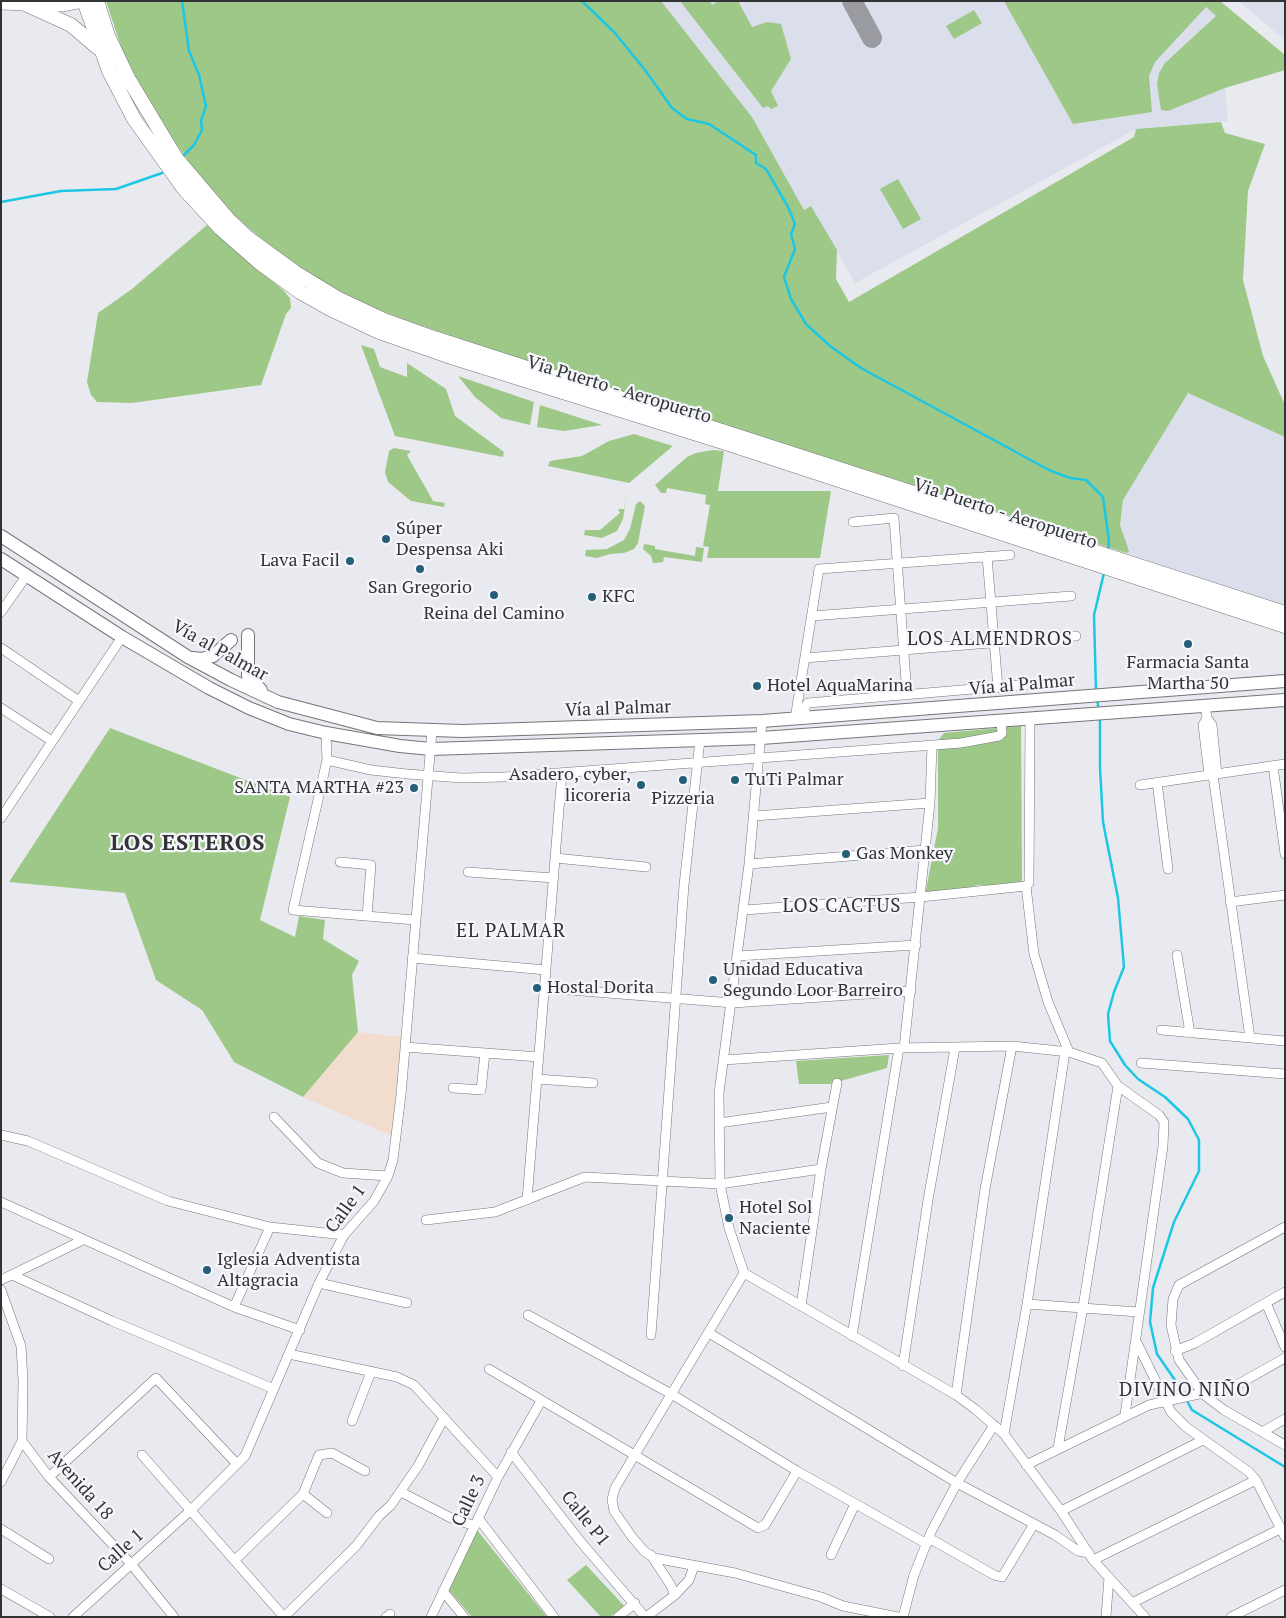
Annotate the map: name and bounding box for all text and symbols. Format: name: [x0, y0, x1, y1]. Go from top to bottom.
street label: Via Puerto - Aeropuerto: [524, 352, 714, 428]
street label: Via Puerto - Aeropuerto: [910, 474, 1100, 554]
place label: Súper Despensa Aki: [396, 518, 504, 560]
marker: Súper Despensa Aki: [380, 533, 392, 545]
place label: Lava Facil: [260, 550, 340, 572]
marker: Lava Facil: [344, 555, 356, 567]
marker: San Gregorio: [414, 563, 426, 575]
place label: San Gregorio: [368, 577, 472, 599]
place label: KFC: [602, 586, 635, 608]
marker: Reina del Camino: [488, 589, 500, 601]
marker: KFC: [586, 591, 598, 603]
place label: Reina del Camino: [424, 603, 564, 625]
street label: Vía al Palmar: [168, 616, 272, 686]
district label: LOS ALMENDROS: [905, 629, 1075, 651]
marker: Farmacia Santa Martha 50: [1182, 638, 1194, 650]
place label: Farmacia Santa Martha 50: [1127, 652, 1249, 694]
street label: Vía al Palmar: [968, 670, 1076, 700]
place label: Hotel AquaMarina: [767, 675, 913, 697]
marker: Hotel AquaMarina: [751, 680, 763, 692]
street label: Vía al Palmar: [565, 696, 671, 722]
place label: Asadero, cyber, licoreria: [509, 764, 631, 806]
place label: TuTi Palmar: [745, 769, 844, 791]
marker: Pizzeria: [677, 774, 689, 786]
marker: TuTi Palmar: [729, 774, 741, 786]
place label: SANTA MARTHA #23: [234, 777, 404, 799]
marker: Asadero, cyber, licoreria: [635, 779, 647, 791]
marker: SANTA MARTHA #23: [408, 782, 420, 794]
place label: Pizzeria: [651, 788, 715, 810]
district label: LOS ESTEROS: [109, 831, 267, 857]
place label: Gas Monkey: [856, 843, 953, 865]
marker: Gas Monkey: [840, 848, 852, 860]
district label: LOS CACTUS: [781, 896, 903, 918]
district label: EL PALMAR: [455, 921, 567, 943]
place label: Unidad Educativa Segundo Loor Barreiro: [723, 959, 903, 1002]
marker: Unidad Educativa Segundo Loor Barreiro: [707, 974, 719, 986]
place label: Hostal Dorita: [547, 977, 654, 999]
marker: Hostal Dorita: [531, 982, 543, 994]
street label: Calle 1: [321, 1181, 371, 1237]
place label: Hotel Sol Naciente: [739, 1197, 812, 1240]
marker: Hotel Sol Naciente: [723, 1212, 735, 1224]
place label: Iglesia Adventista Altagracia: [217, 1249, 360, 1292]
marker: Iglesia Adventista Altagracia: [201, 1264, 213, 1276]
district label: DIVINO NIÑO: [1118, 1380, 1252, 1402]
street label: Avenida 18: [43, 1445, 117, 1525]
street label: Calle 3: [448, 1472, 490, 1530]
street label: Calle P1: [556, 1487, 614, 1551]
street label: Calle 1: [94, 1525, 148, 1577]

